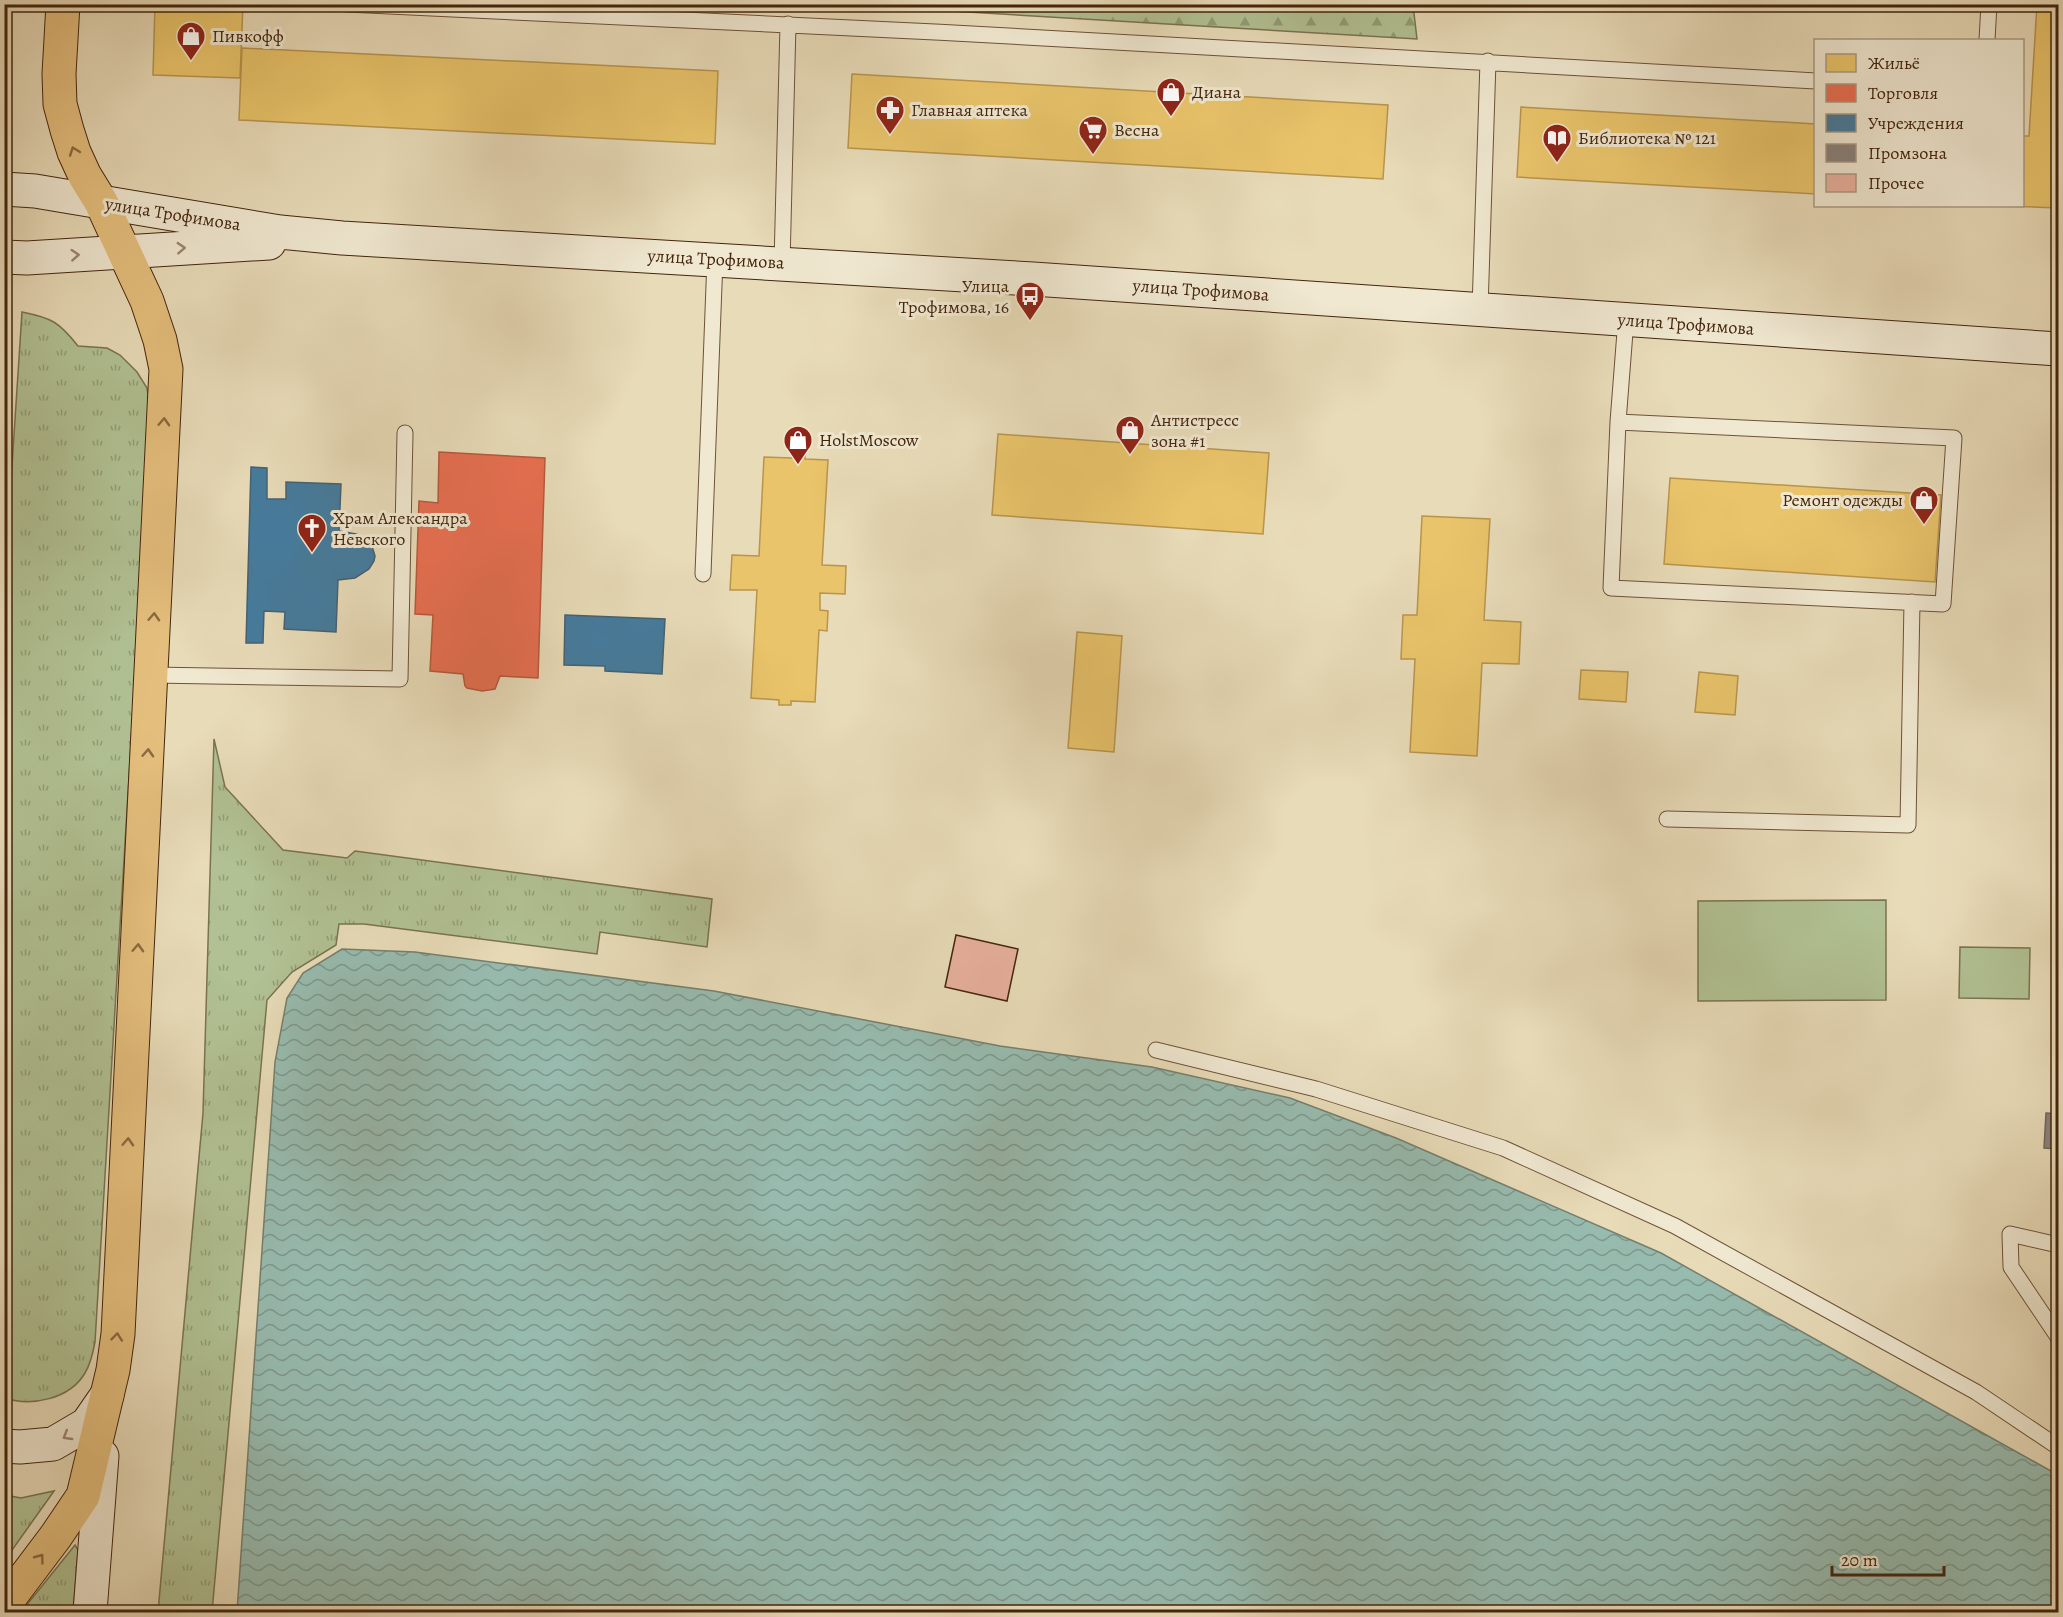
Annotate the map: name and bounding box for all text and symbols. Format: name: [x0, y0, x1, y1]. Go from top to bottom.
shop icon: Пивкофф: [175, 20, 207, 62]
place label: Пивкофф: [212, 24, 284, 48]
legend: [1814, 39, 2024, 207]
text: Жильё: [1868, 51, 1920, 75]
shop icon: Диана: [1155, 76, 1187, 118]
place label: Диана: [1192, 80, 1242, 104]
text: Торговля: [1868, 81, 1938, 105]
pharmacy icon: Главная аптека: [874, 94, 906, 136]
place label: Главная аптека: [911, 98, 1029, 122]
text: Учреждения: [1868, 111, 1964, 135]
supermarket icon: Весна: [1077, 114, 1109, 156]
place label: Весна: [1114, 118, 1160, 142]
library icon: Библиотека № 121: [1541, 122, 1573, 164]
place label: Библиотека № 121: [1578, 126, 1716, 150]
text: Промзона: [1868, 141, 1948, 165]
one-way arrow: [68, 146, 81, 156]
text: Прочее: [1868, 171, 1924, 195]
street label: улица Трофимова: [103, 191, 243, 237]
one-way arrow: [177, 242, 186, 255]
street label: улица Трофимова: [646, 243, 786, 275]
one-way arrow: [70, 248, 79, 261]
street label: улица Трофимова: [1131, 273, 1271, 307]
place label: Улица Трофимова, 16: [899, 274, 1010, 319]
bus stop icon: Улица Трофимова, 16: [1014, 280, 1046, 322]
street label: улица Трофимова: [1616, 307, 1756, 341]
place label: Антистресс зона #1: [1150, 408, 1239, 453]
shop icon: Антистресс зона #1: [1114, 414, 1146, 456]
one-way arrow: [157, 417, 170, 426]
shop icon: HolstMoscow: [782, 424, 814, 466]
place label: HolstMoscow: [819, 428, 919, 452]
shop icon: Ремонт одежды: [1908, 484, 1940, 526]
place label: Ремонт одежды: [1782, 488, 1903, 512]
place label: Храм Александра Невского: [333, 506, 468, 551]
church icon: Храм Александра Невского: [296, 512, 328, 554]
one-way arrow: [148, 612, 161, 621]
one-way arrow: [141, 748, 154, 757]
one-way arrow: [131, 943, 144, 952]
one-way arrow: [121, 1138, 134, 1147]
one-way arrow: [110, 1333, 123, 1342]
one-way arrow: [63, 1428, 73, 1440]
scale bar: [1832, 1539, 1944, 1577]
text: 20 m: [1841, 1548, 1878, 1572]
one-way arrow: [32, 1554, 43, 1565]

